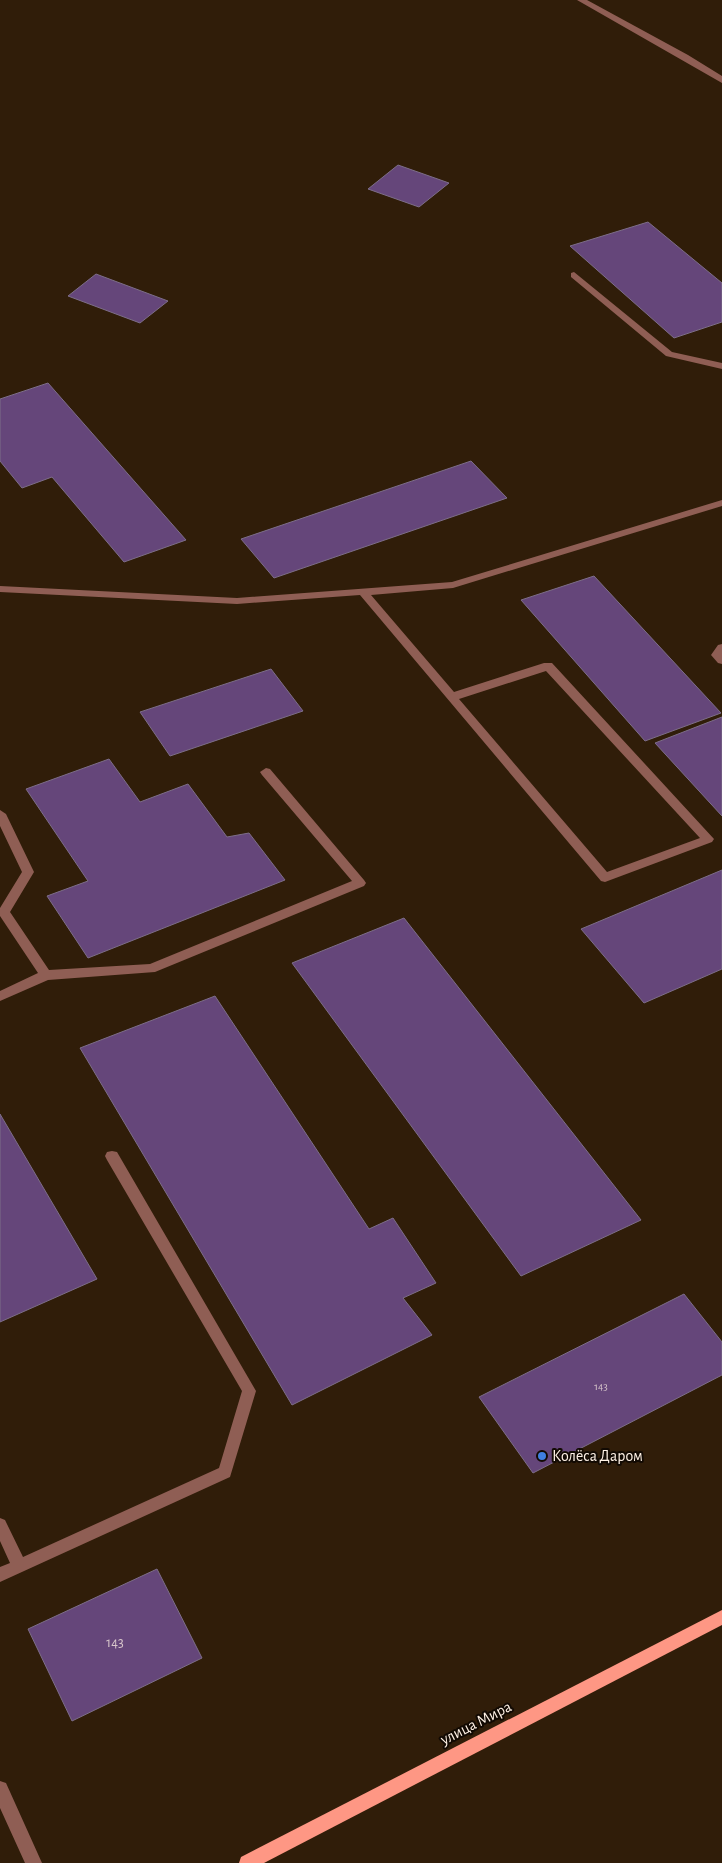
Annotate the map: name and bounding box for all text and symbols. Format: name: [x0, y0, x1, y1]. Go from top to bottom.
house number: 143: [594, 1381, 608, 1392]
place label: Колёса Даром: [552, 1448, 643, 1464]
marker: Колёса Даром: [536, 1450, 548, 1462]
house number: 143: [106, 1636, 124, 1650]
street label: улица Мира: [437, 1698, 515, 1749]

